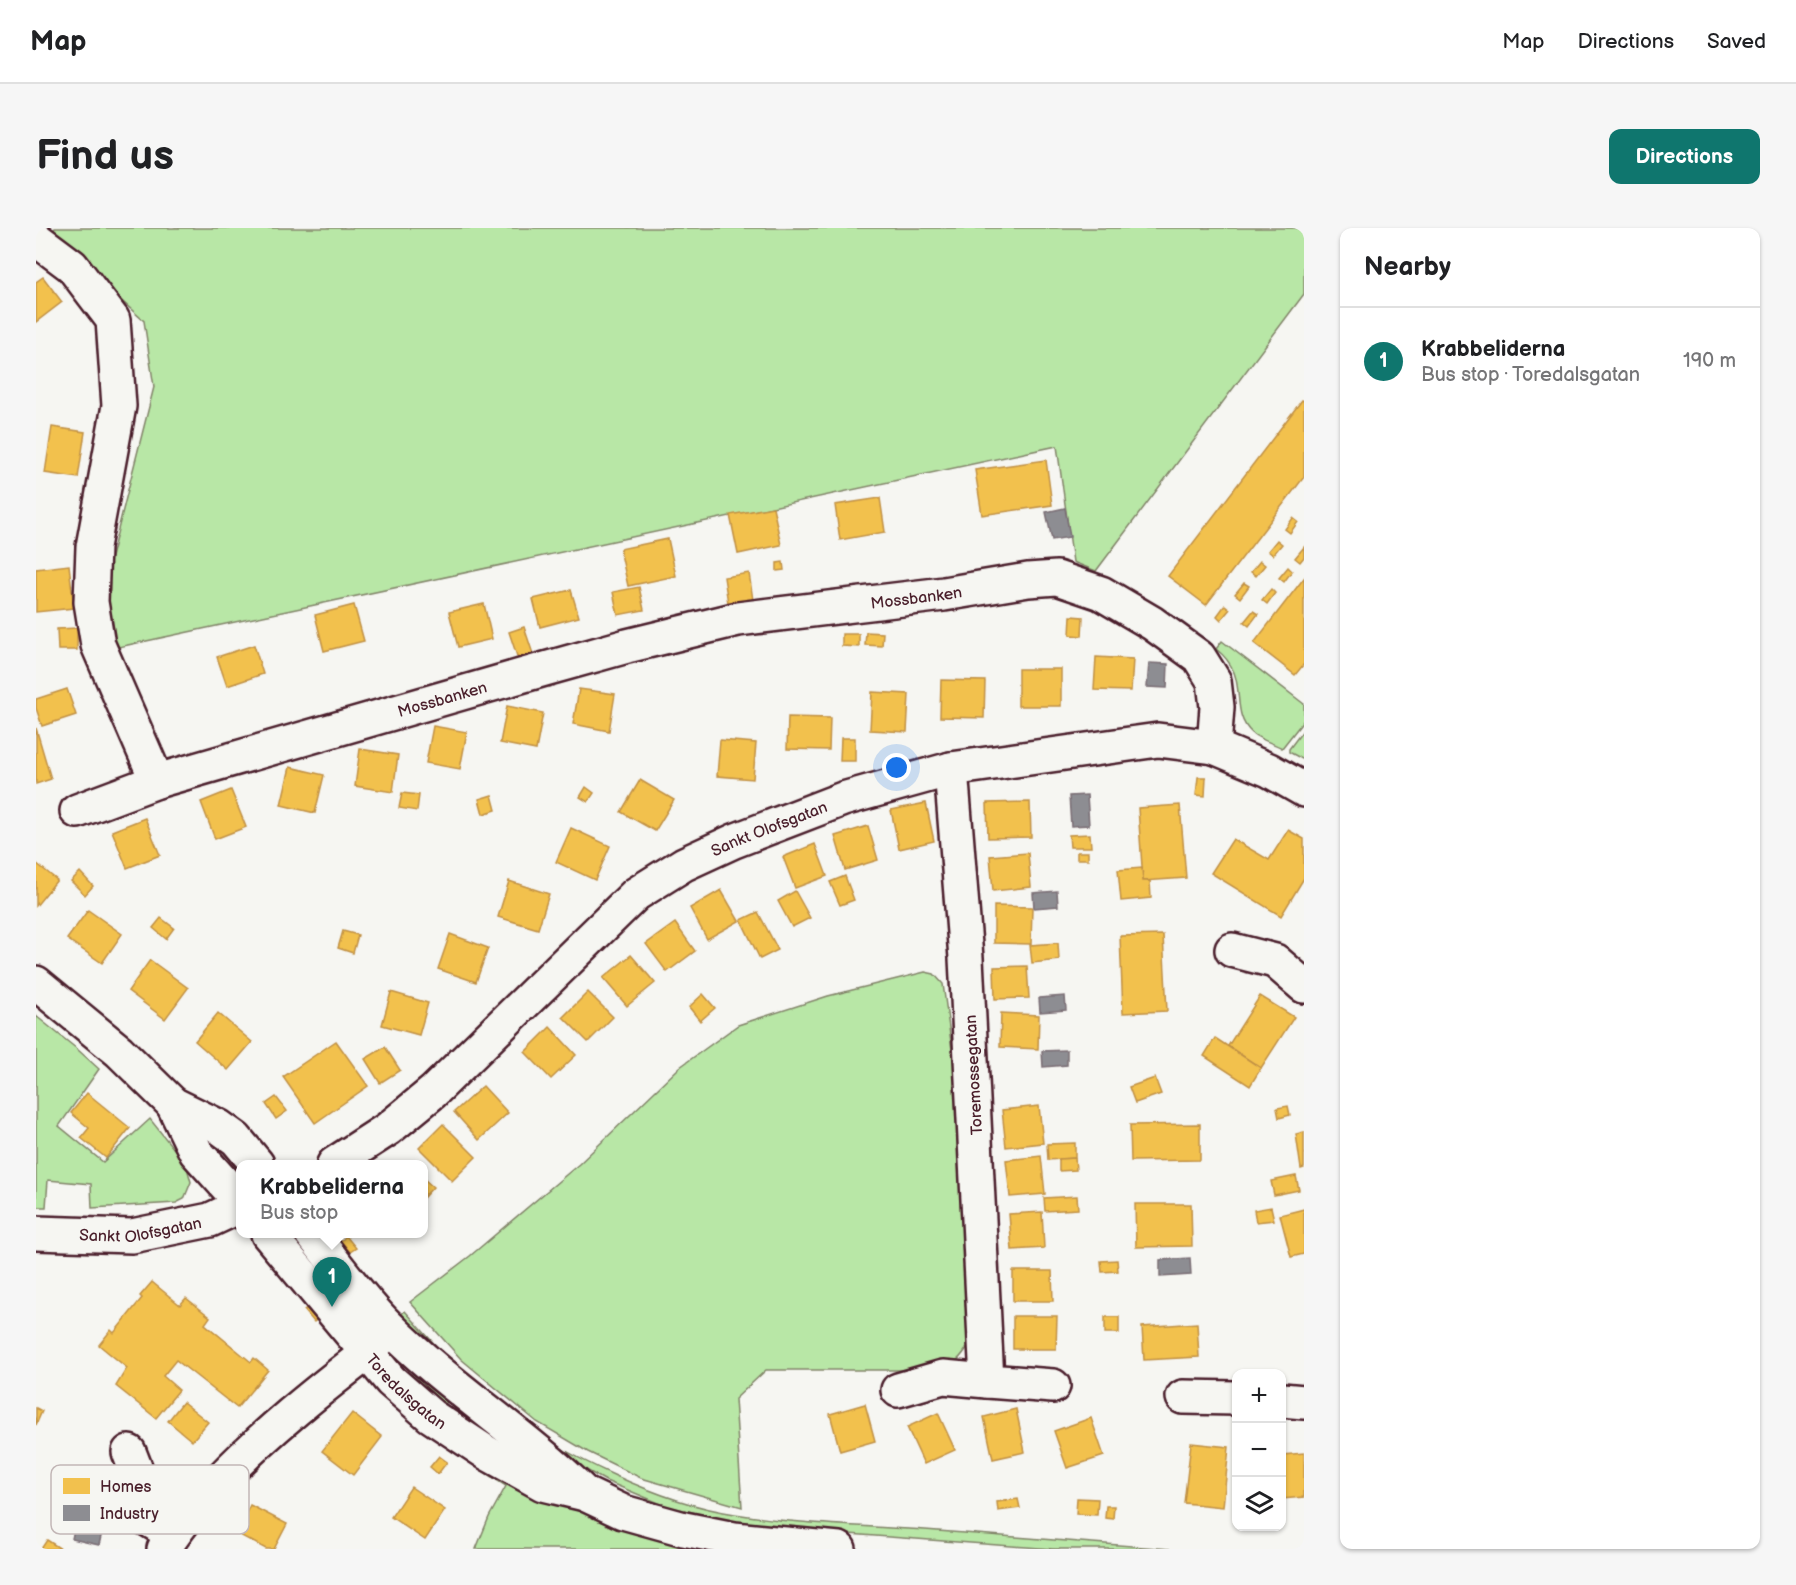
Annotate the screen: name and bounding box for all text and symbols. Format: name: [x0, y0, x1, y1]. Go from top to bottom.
text: Map: [30, 25, 86, 58]
text: Map: [1502, 29, 1545, 54]
text: Directions: [1578, 29, 1674, 54]
text: Saved: [1707, 29, 1766, 54]
button: Directions: [1609, 129, 1760, 184]
text: Find us: [36, 131, 174, 182]
text: Nearby: [1364, 252, 1451, 283]
text: Krabbeliderna: [1421, 336, 1565, 363]
text: 1: [1379, 349, 1388, 373]
text: 190 m: [1683, 349, 1736, 373]
text: Bus stop · Toredalsgatan: [1421, 363, 1640, 387]
street label: Mossbanken: [870, 583, 964, 614]
street label: Mossbanken: [396, 678, 489, 722]
your location: [882, 753, 911, 782]
street label: Sankt Olofsgatan: [708, 798, 830, 861]
street label: Toremossegatan: [962, 1014, 987, 1136]
popup: [236, 1160, 428, 1238]
text: Krabbeliderna: [260, 1174, 404, 1201]
text: Bus stop: [260, 1201, 338, 1225]
street label: Sankt Olofsgatan: [79, 1214, 203, 1247]
pin: 1: [312, 1258, 352, 1307]
street label: Toredalsgatan: [361, 1351, 449, 1434]
map controls: [1232, 1369, 1286, 1531]
button: +: [1232, 1369, 1286, 1423]
button: −: [1232, 1423, 1286, 1477]
legend: [51, 1465, 249, 1534]
button: layers: [1232, 1477, 1286, 1531]
text: Homes: [100, 1478, 152, 1497]
text: Industry: [100, 1505, 159, 1524]

